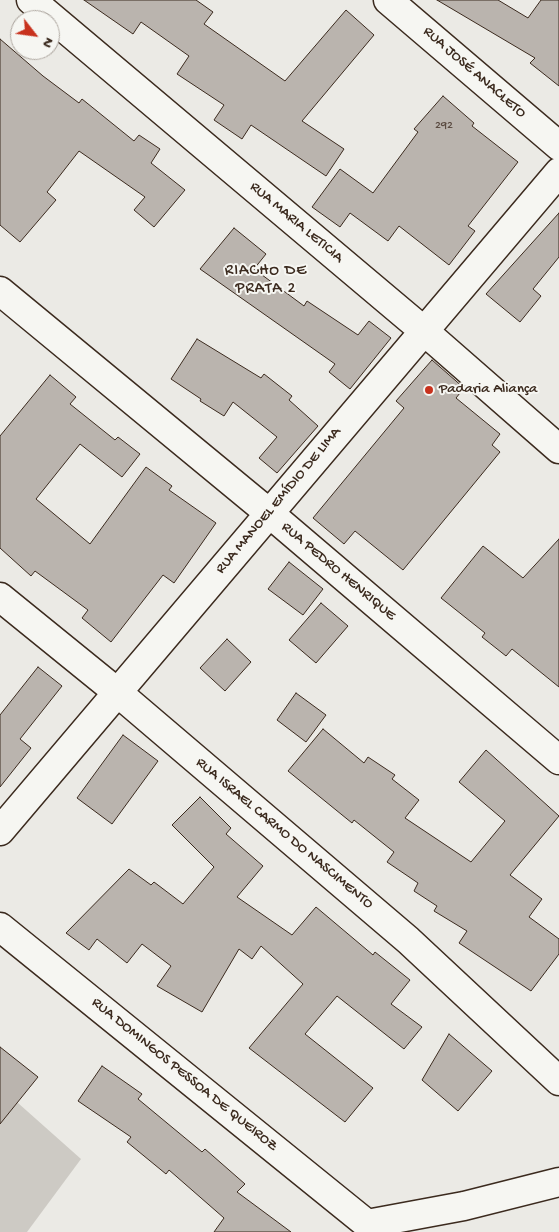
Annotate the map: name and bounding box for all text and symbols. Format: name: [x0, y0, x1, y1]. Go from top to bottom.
north arrow: [10, 10, 60, 60]
street label: RUA JOSÉ ANACLETO: [419, 23, 529, 123]
text: N: [38, 34, 57, 50]
house number: 292: [435, 119, 453, 133]
street label: RUA MARIA LETICIA: [245, 179, 347, 267]
district label: RIACHO DE PRATA 2: [224, 262, 308, 300]
place label: Padaria Aliança: [439, 381, 537, 399]
marker: Padaria Aliança: [423, 384, 435, 396]
street label: RUA MANOEL EMÍDIO DE LIMA: [212, 424, 346, 578]
street label: RUA PEDRO HENRIQUE: [277, 519, 399, 625]
street label: RUA ISRAEL CARMO DO NASCIMENTO: [191, 754, 377, 914]
street label: RUA DOMINGOS PESSOA DE QUEIROZ: [87, 994, 281, 1156]

